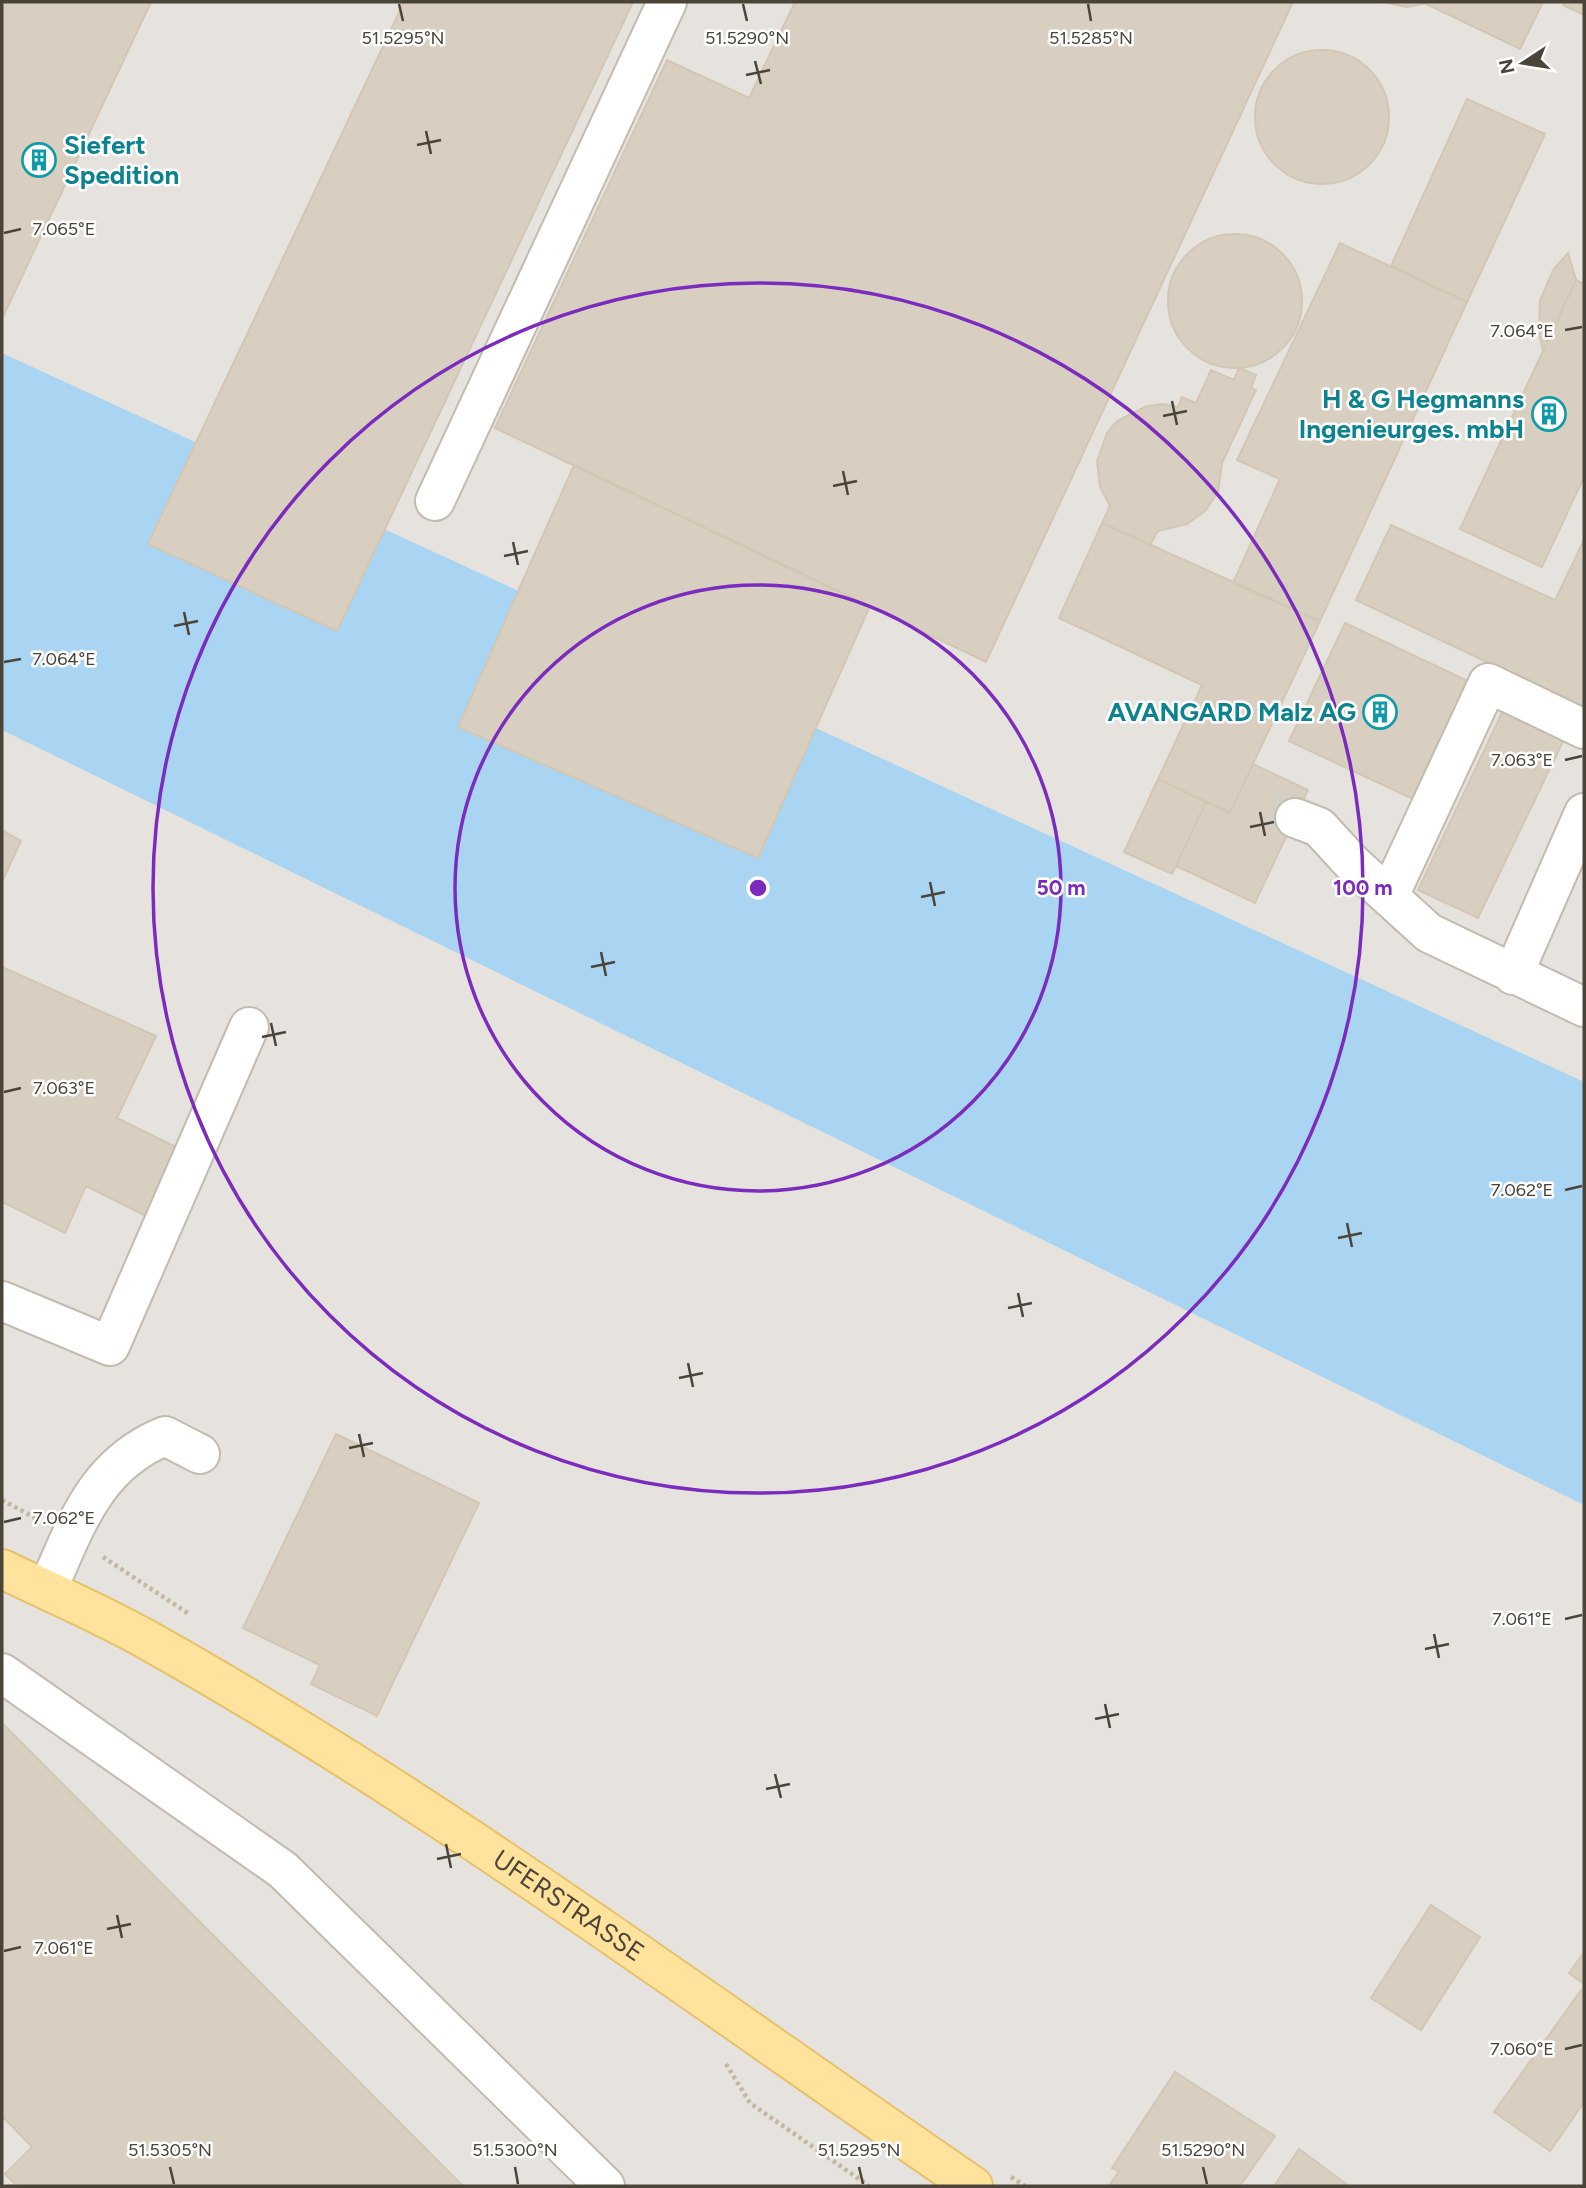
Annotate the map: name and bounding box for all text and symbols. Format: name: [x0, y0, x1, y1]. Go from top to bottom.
text: 51.5295°N: [361, 27, 445, 49]
text: 51.5290°N: [705, 27, 789, 49]
text: 51.5285°N: [1049, 27, 1133, 49]
north arrow: [1488, 28, 1558, 98]
text: N: [1494, 57, 1520, 76]
place label: Siefert Spedition: [64, 129, 179, 191]
building icon: Siefert Spedition: [20, 141, 58, 179]
text: 7.065°E: [33, 218, 95, 240]
text: 7.064°E: [1490, 320, 1554, 342]
place label: H & G Hegmanns Ingenieurges. mbH: [1299, 383, 1524, 445]
building icon: H & G Hegmanns Ingenieurges. mbH: [1530, 395, 1568, 433]
text: 7.064°E: [32, 648, 96, 670]
building icon: AVANGARD Malz AG: [1361, 693, 1399, 731]
place label: AVANGARD Malz AG: [1108, 696, 1356, 728]
text: 7.063°E: [1491, 749, 1553, 771]
text: 50 m: [1036, 875, 1086, 900]
text: 100 m: [1333, 875, 1393, 900]
centre of rings: [746, 876, 770, 900]
text: 7.063°E: [33, 1077, 95, 1099]
text: 7.062°E: [1491, 1179, 1553, 1201]
text: 7.062°E: [33, 1507, 95, 1529]
text: 7.061°E: [1492, 1608, 1552, 1630]
street label: UFERSTRASSE: [487, 1843, 650, 1968]
text: 7.061°E: [34, 1937, 94, 1959]
text: 7.060°E: [1490, 2038, 1554, 2060]
text: 51.5305°N: [128, 2139, 212, 2161]
text: 51.5300°N: [472, 2139, 558, 2161]
text: 51.5295°N: [817, 2139, 901, 2161]
text: 51.5290°N: [1161, 2139, 1245, 2161]

